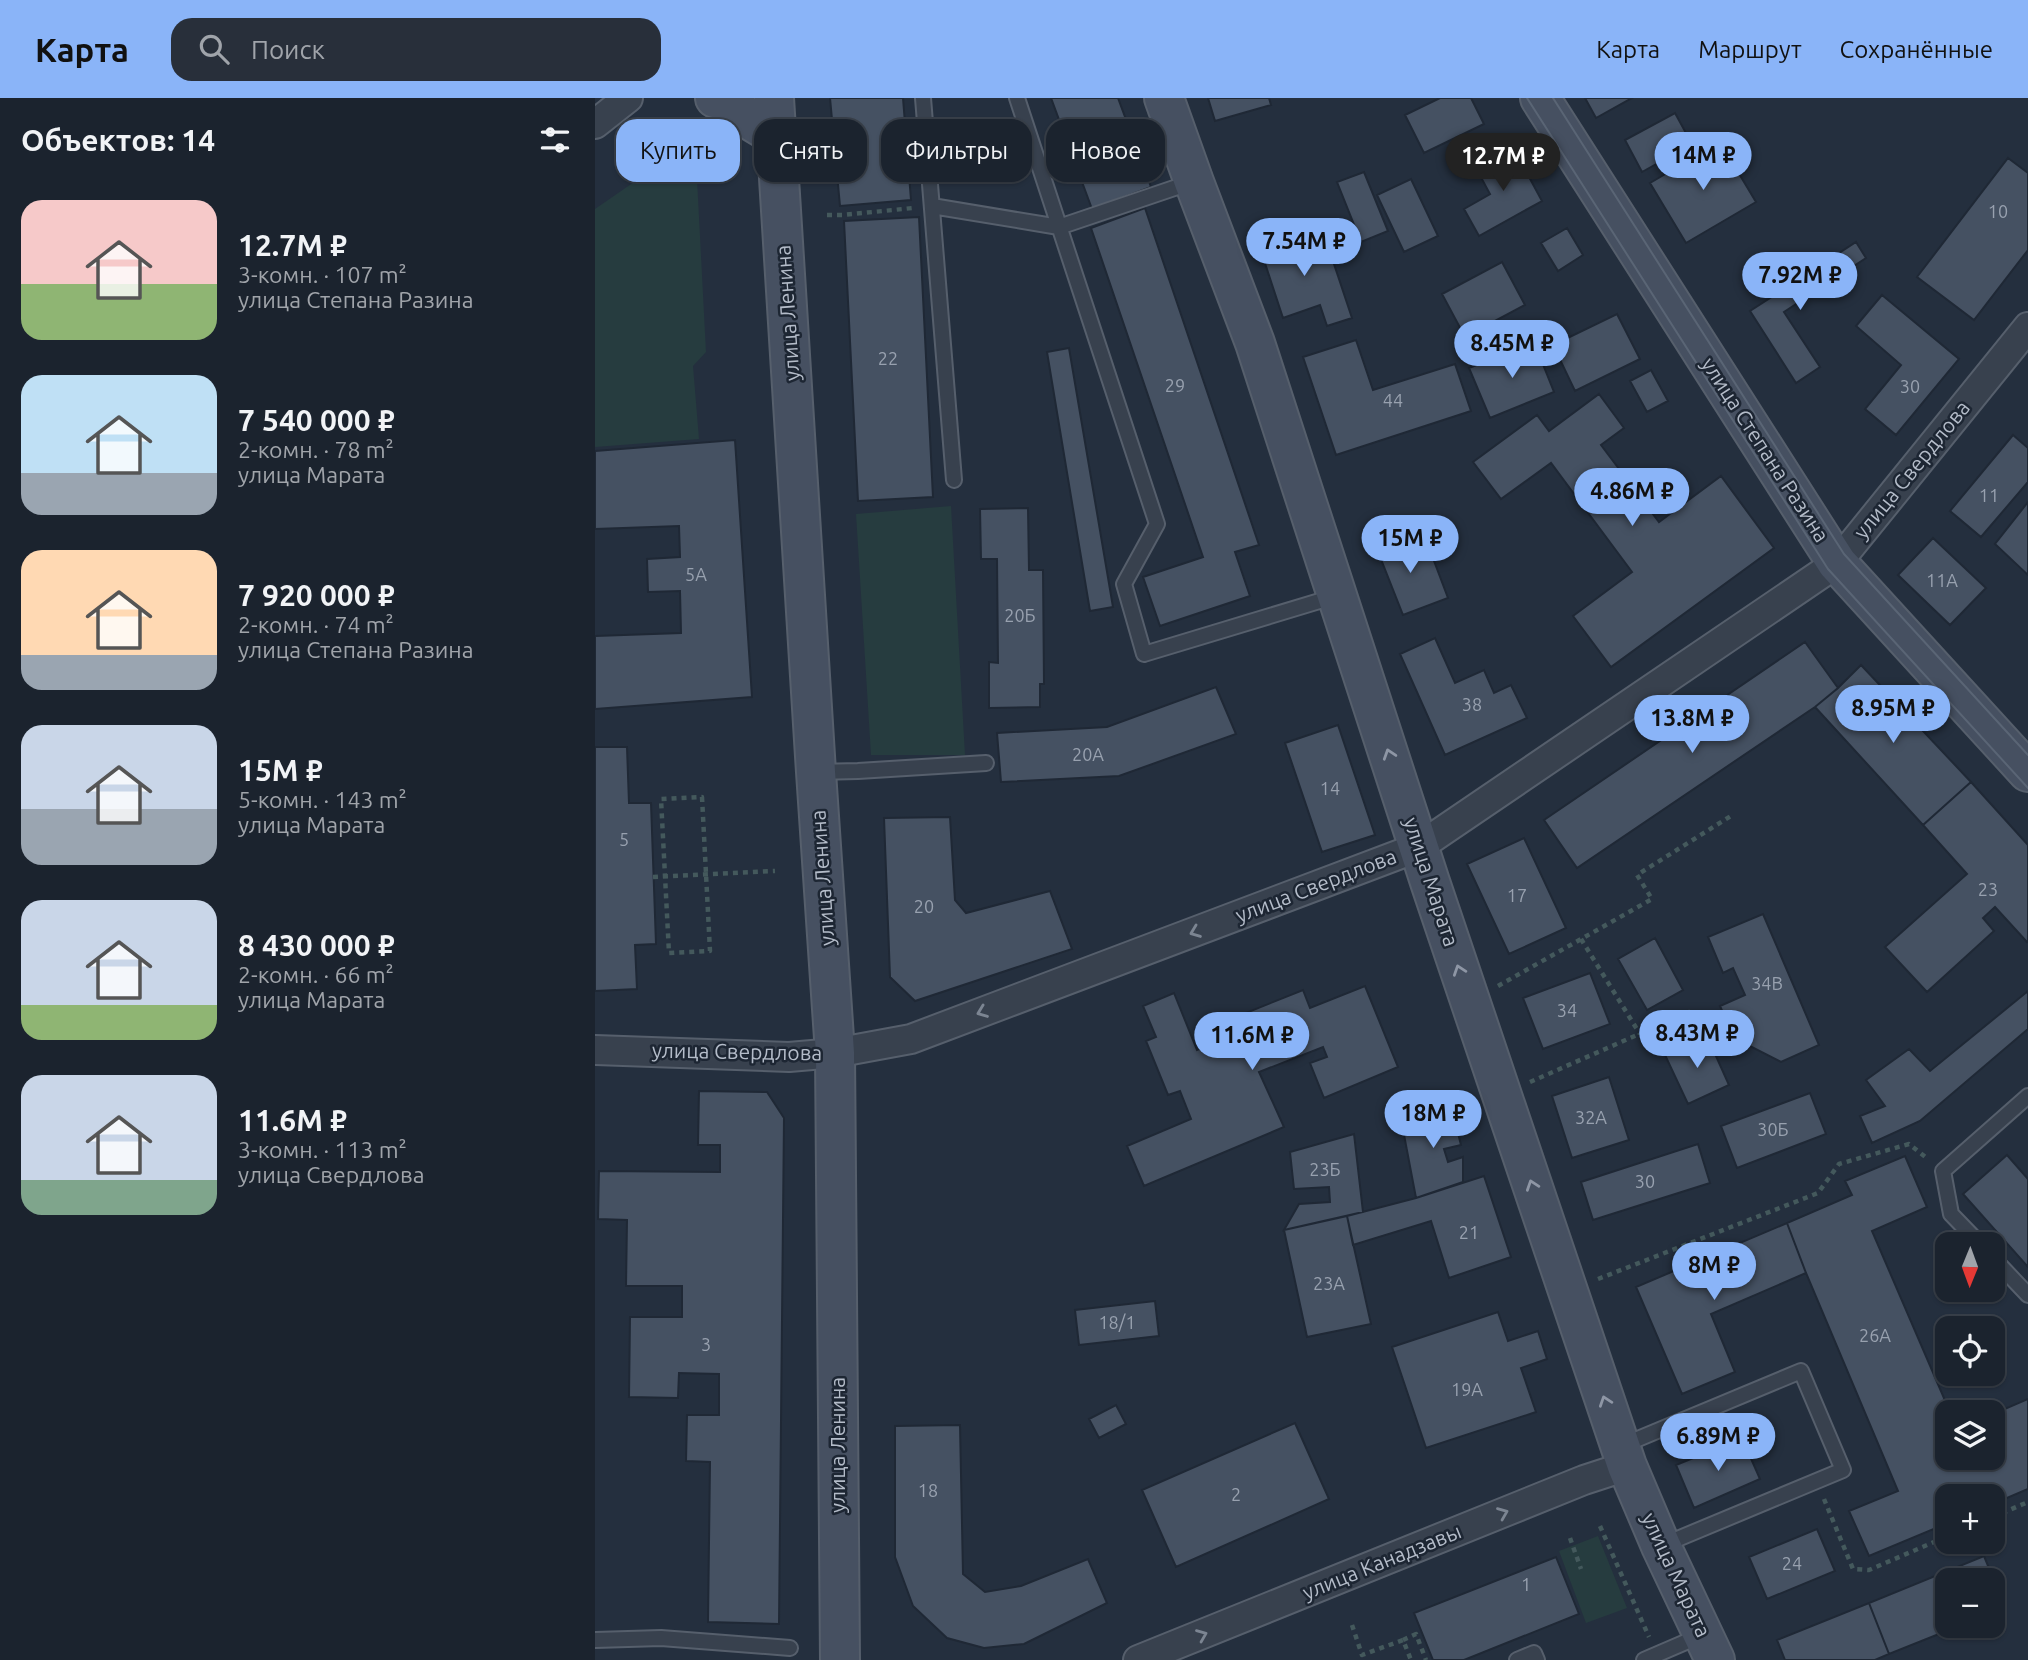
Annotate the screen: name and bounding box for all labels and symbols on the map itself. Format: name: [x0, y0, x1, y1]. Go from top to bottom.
pin: 14M ₽: [1654, 132, 1752, 192]
pin: 12.7M ₽: [1438, 134, 1568, 193]
house number: 10: [1988, 201, 2008, 221]
pin: 7.54M ₽: [1239, 218, 1369, 278]
street label: улица Ленина: [770, 244, 804, 382]
pin: 7.92M ₽: [1735, 252, 1865, 312]
pin: 8.45M ₽: [1447, 320, 1577, 380]
house number: 22: [878, 348, 898, 368]
street label: улица Степана Разина: [1697, 353, 1834, 546]
house number: 29: [1165, 375, 1185, 395]
house number: 30: [1900, 376, 1920, 396]
house number: 44: [1383, 390, 1403, 410]
street label: улица Свердлова: [1848, 396, 1974, 543]
pin: 4.86M ₽: [1567, 468, 1697, 528]
house number: 11: [1979, 485, 1999, 505]
pin: 15M ₽: [1361, 516, 1459, 575]
house number: 5А: [685, 564, 707, 584]
house number: 11А: [1926, 570, 1958, 590]
house number: 20Б: [1004, 605, 1036, 625]
pin: 8.95M ₽: [1828, 686, 1958, 745]
house number: 38: [1462, 694, 1482, 714]
pin: 13.8M ₽: [1627, 696, 1757, 755]
house number: 20А: [1072, 744, 1104, 764]
one-way arrow: [1382, 748, 1397, 760]
house number: 14: [1320, 778, 1340, 798]
street label: улица Ленина: [805, 809, 839, 947]
street label: улица Марата: [1400, 814, 1464, 949]
house number: 5: [619, 829, 629, 849]
street label: улица Свердлова: [1232, 843, 1399, 927]
house number: 23: [1978, 879, 1998, 899]
house number: 17: [1507, 885, 1527, 905]
house number: 20: [914, 896, 934, 916]
one-way arrow: [1189, 923, 1201, 937]
one-way arrow: [1453, 964, 1467, 976]
house number: 34В: [1751, 973, 1783, 993]
house number: 34: [1557, 1000, 1577, 1020]
one-way arrow: [977, 1004, 989, 1018]
pin: 8.43M ₽: [1632, 1010, 1762, 1070]
pin: 11.6M ₽: [1187, 1012, 1317, 1072]
street label: улица Свердлова: [652, 1038, 822, 1064]
pin: 18M ₽: [1384, 1090, 1482, 1150]
house number: 32А: [1575, 1107, 1607, 1127]
house number: 30Б: [1757, 1119, 1789, 1139]
house number: 23Б: [1309, 1159, 1341, 1179]
house number: 30: [1635, 1171, 1655, 1191]
one-way arrow: [1526, 1180, 1540, 1192]
house number: 21: [1459, 1222, 1479, 1242]
north arrow: [1935, 1232, 2005, 1302]
pin: 8M ₽: [1673, 1242, 1755, 1302]
house number: 23А: [1313, 1273, 1345, 1293]
house number: 18/1: [1098, 1312, 1136, 1332]
house number: 26А: [1859, 1325, 1891, 1345]
house number: 3: [701, 1334, 711, 1354]
street label: улица Ленина: [825, 1377, 849, 1513]
house number: 19А: [1451, 1379, 1483, 1399]
one-way arrow: [1599, 1395, 1613, 1407]
pin: 6.89M ₽: [1653, 1414, 1783, 1473]
house number: 18: [918, 1480, 938, 1500]
house number: 2: [1231, 1484, 1241, 1504]
one-way arrow: [1497, 1507, 1509, 1521]
street label: улица Марата: [1638, 1509, 1716, 1641]
street label: улица Канадзавы: [1299, 1518, 1465, 1604]
house number: 24: [1782, 1553, 1802, 1573]
house number: 1: [1521, 1574, 1531, 1594]
one-way arrow: [1194, 1629, 1207, 1643]

